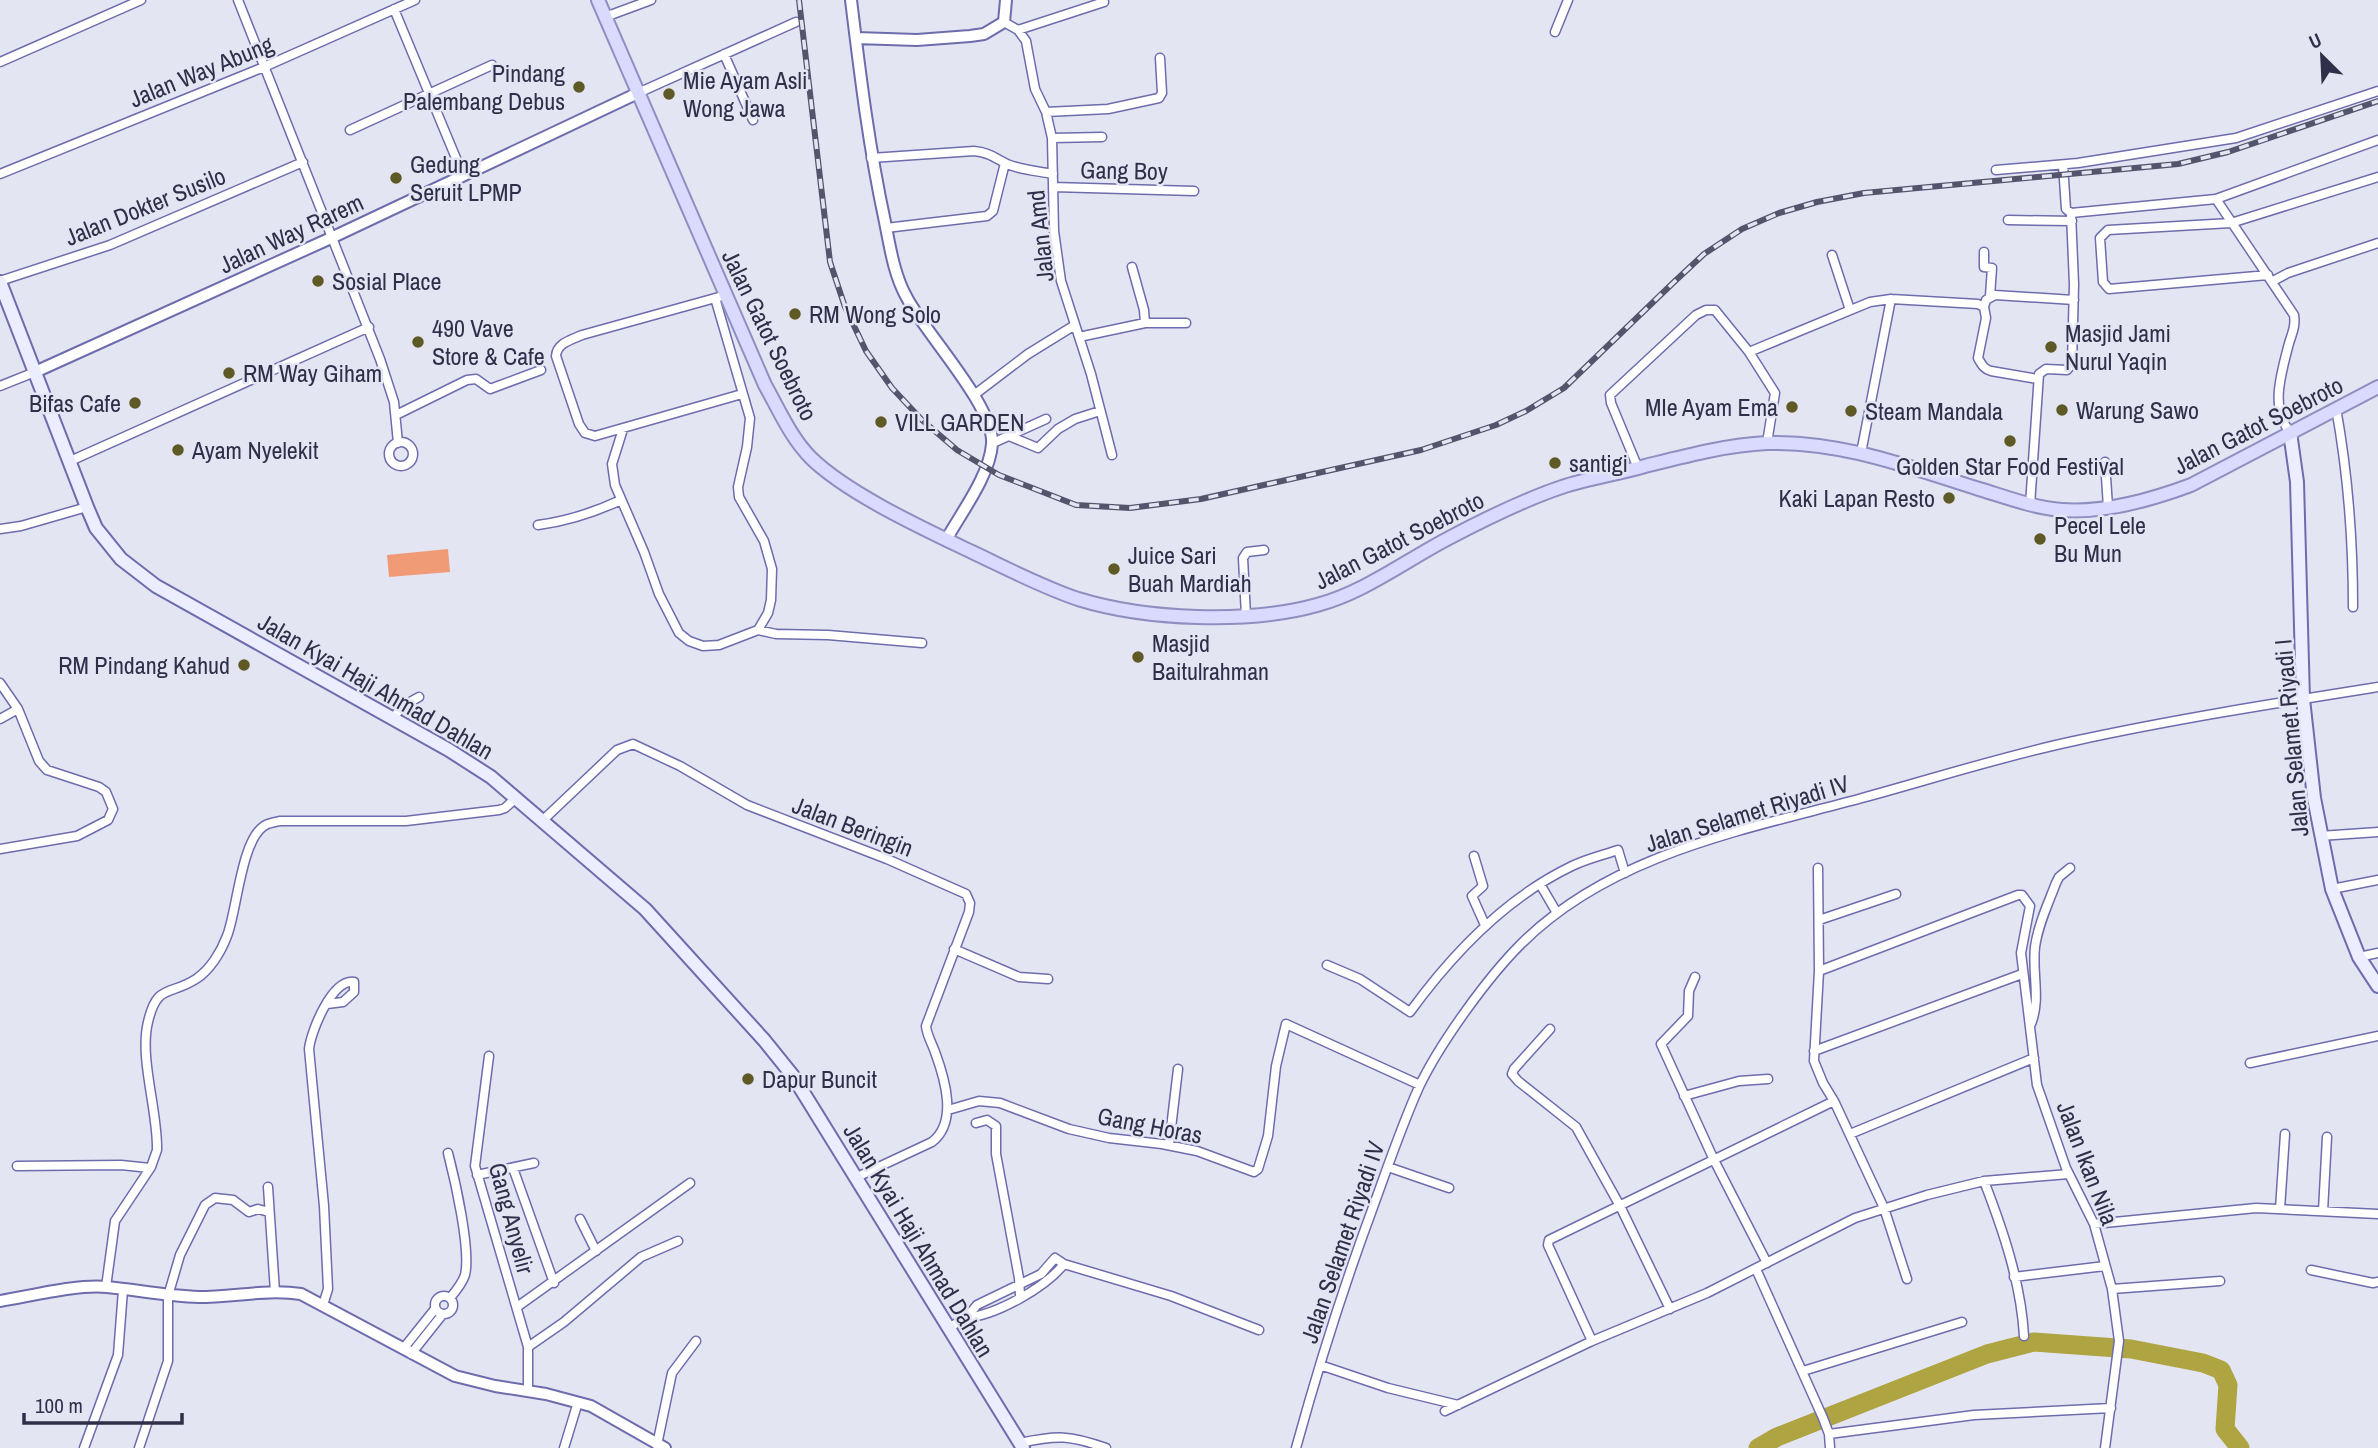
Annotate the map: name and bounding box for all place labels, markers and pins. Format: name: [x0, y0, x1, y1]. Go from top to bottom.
place label: Pindang Palembang Debus: [403, 57, 565, 117]
place label: Mie Ayam Asli Wong Jawa: [683, 64, 807, 124]
marker: Pindang Palembang Debus: [571, 79, 587, 95]
marker: Mie Ayam Asli Wong Jawa: [661, 86, 677, 102]
place label: Gedung Seruit LPMP: [410, 148, 522, 208]
marker: Gedung Seruit LPMP: [388, 170, 404, 186]
place label: Sosial Place: [332, 265, 441, 297]
marker: Sosial Place: [310, 273, 326, 289]
place label: RM Wong Solo: [809, 298, 941, 330]
marker: RM Wong Solo: [787, 306, 803, 322]
place label: 490 Vave Store & Cafe: [432, 312, 545, 372]
place label: Masjid Jami Nurul Yaqin: [2065, 317, 2171, 377]
marker: 490 Vave Store & Cafe: [410, 334, 426, 350]
marker: Masjid Jami Nurul Yaqin: [2043, 339, 2059, 355]
place label: RM Way Giham: [243, 357, 382, 389]
marker: RM Way Giham: [221, 365, 237, 381]
place label: Bifas Cafe: [29, 387, 121, 419]
place label: MIe Ayam Ema: [1645, 391, 1778, 423]
place label: Warung Sawo: [2076, 394, 2199, 426]
marker: Bifas Cafe: [127, 395, 143, 411]
place label: Steam Mandala: [1865, 395, 2003, 427]
marker: MIe Ayam Ema: [1784, 399, 1800, 415]
marker: Warung Sawo: [2054, 402, 2070, 418]
marker: Steam Mandala: [1843, 403, 1859, 419]
place label: VILL GARDEN: [895, 406, 1024, 438]
marker: VILL GARDEN: [873, 414, 889, 430]
marker: Golden Star Food Festival: [2002, 433, 2018, 449]
place label: Ayam Nyelekit: [191, 434, 319, 466]
marker: Ayam Nyelekit: [170, 442, 186, 458]
place label: santigi: [1569, 447, 1628, 479]
place label: Golden Star Food Festival: [1896, 450, 2124, 482]
marker: santigi: [1547, 455, 1563, 471]
place label: Kaki Lapan Resto: [1779, 482, 1935, 514]
marker: Kaki Lapan Resto: [1941, 490, 1957, 506]
place label: Pecel Lele Bu Mun: [2054, 509, 2146, 569]
marker: Pecel Lele Bu Mun: [2032, 531, 2048, 547]
place label: Juice Sari Buah Mardiah: [1128, 539, 1252, 599]
marker: Juice Sari Buah Mardiah: [1106, 561, 1122, 577]
place label: Masjid Baitulrahman: [1152, 627, 1269, 687]
place label: RM Pindang Kahud: [58, 649, 230, 681]
marker: Masjid Baitulrahman: [1130, 649, 1146, 665]
marker: RM Pindang Kahud: [236, 657, 252, 673]
place label: Dapur Buncit: [762, 1063, 877, 1095]
marker: Dapur Buncit: [740, 1071, 756, 1087]

